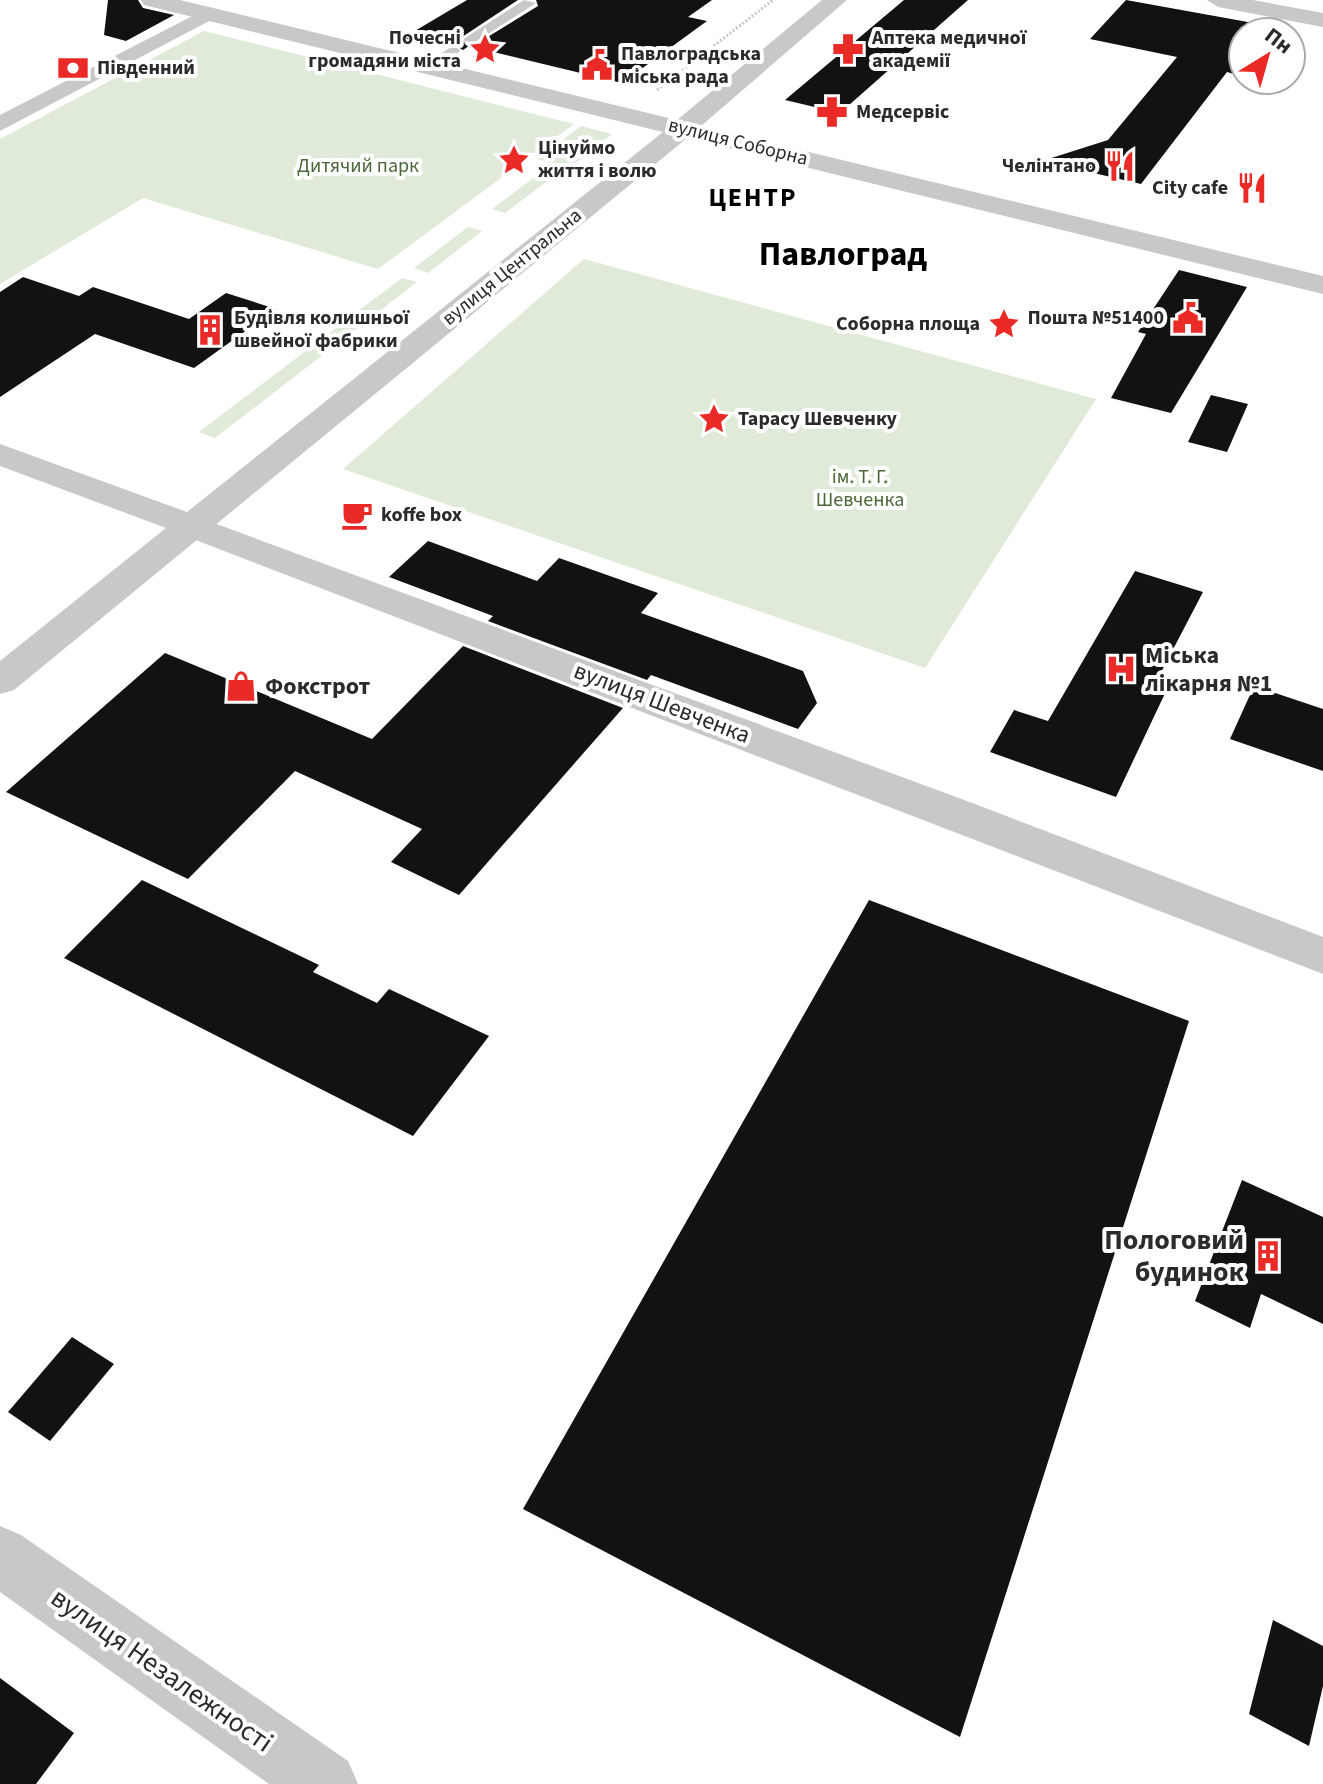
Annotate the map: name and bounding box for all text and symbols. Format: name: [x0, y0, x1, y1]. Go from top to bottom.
north arrow: [1227, 16, 1307, 96]
text: Пн: [1258, 20, 1299, 62]
place label: Почесні громадяни міста: [308, 24, 461, 75]
place label: Аптека медичної академії: [871, 24, 1028, 75]
place icon: Почесні громадяни міста: [468, 32, 502, 66]
pharmacy icon: Аптека медичної академії: [831, 32, 865, 66]
place label: Павлоградська міська рада: [621, 40, 761, 91]
public building icon: Павлоградська міська рада: [580, 48, 614, 82]
bank icon: Пiвденний: [56, 51, 90, 85]
place label: Пiвденний: [97, 54, 195, 82]
pharmacy icon: Медсервіс: [815, 95, 849, 129]
place label: Медсервіс: [856, 98, 949, 126]
street label: вулиця Соборна: [665, 111, 811, 173]
place label: Цінуймо життя і волю: [538, 134, 657, 185]
place icon: Цінуймо життя і волю: [497, 143, 531, 177]
restaurant icon: Челінтано: [1103, 149, 1137, 183]
park label: Дитячий парк: [297, 152, 419, 180]
place label: Челінтано: [1002, 152, 1096, 180]
restaurant icon: City cafe: [1235, 171, 1269, 205]
place label: City cafe: [1152, 174, 1228, 202]
district label: ЦЕНТР: [709, 179, 798, 216]
street label: вулиця Центральна: [436, 202, 588, 332]
district label: Павлоград: [759, 230, 927, 279]
public building icon: Пошта №51400: [1171, 301, 1205, 335]
place label: Будівля колишньої швейної фабрики: [234, 304, 411, 355]
place label: Пошта №51400: [1027, 304, 1164, 332]
place icon: Соборна площа: [987, 307, 1021, 341]
place label: Соборна площа: [836, 310, 980, 338]
building icon: Будівля колишньої швейної фабрики: [193, 313, 227, 347]
place icon: Тарасу Шевченку: [697, 402, 731, 436]
place label: Тарасу Шевченку: [738, 405, 898, 433]
park label: ім. Т. Г. Шевченка: [816, 463, 904, 514]
cafe icon: koffe box: [340, 498, 374, 532]
place label: koffe box: [381, 501, 462, 529]
place label: Міська лікарня №1: [1145, 638, 1272, 701]
hospital icon: Міська лікарня №1: [1104, 652, 1138, 686]
street label: вулиця Шевченка: [569, 653, 755, 753]
shop icon: Фокстрот: [224, 669, 258, 703]
place label: Фокстрот: [265, 669, 370, 704]
place label: Пологовий будинок: [1104, 1220, 1245, 1292]
building icon: Пологовий будинок: [1251, 1239, 1285, 1273]
street label: вулиця Незалежності: [43, 1578, 281, 1762]

